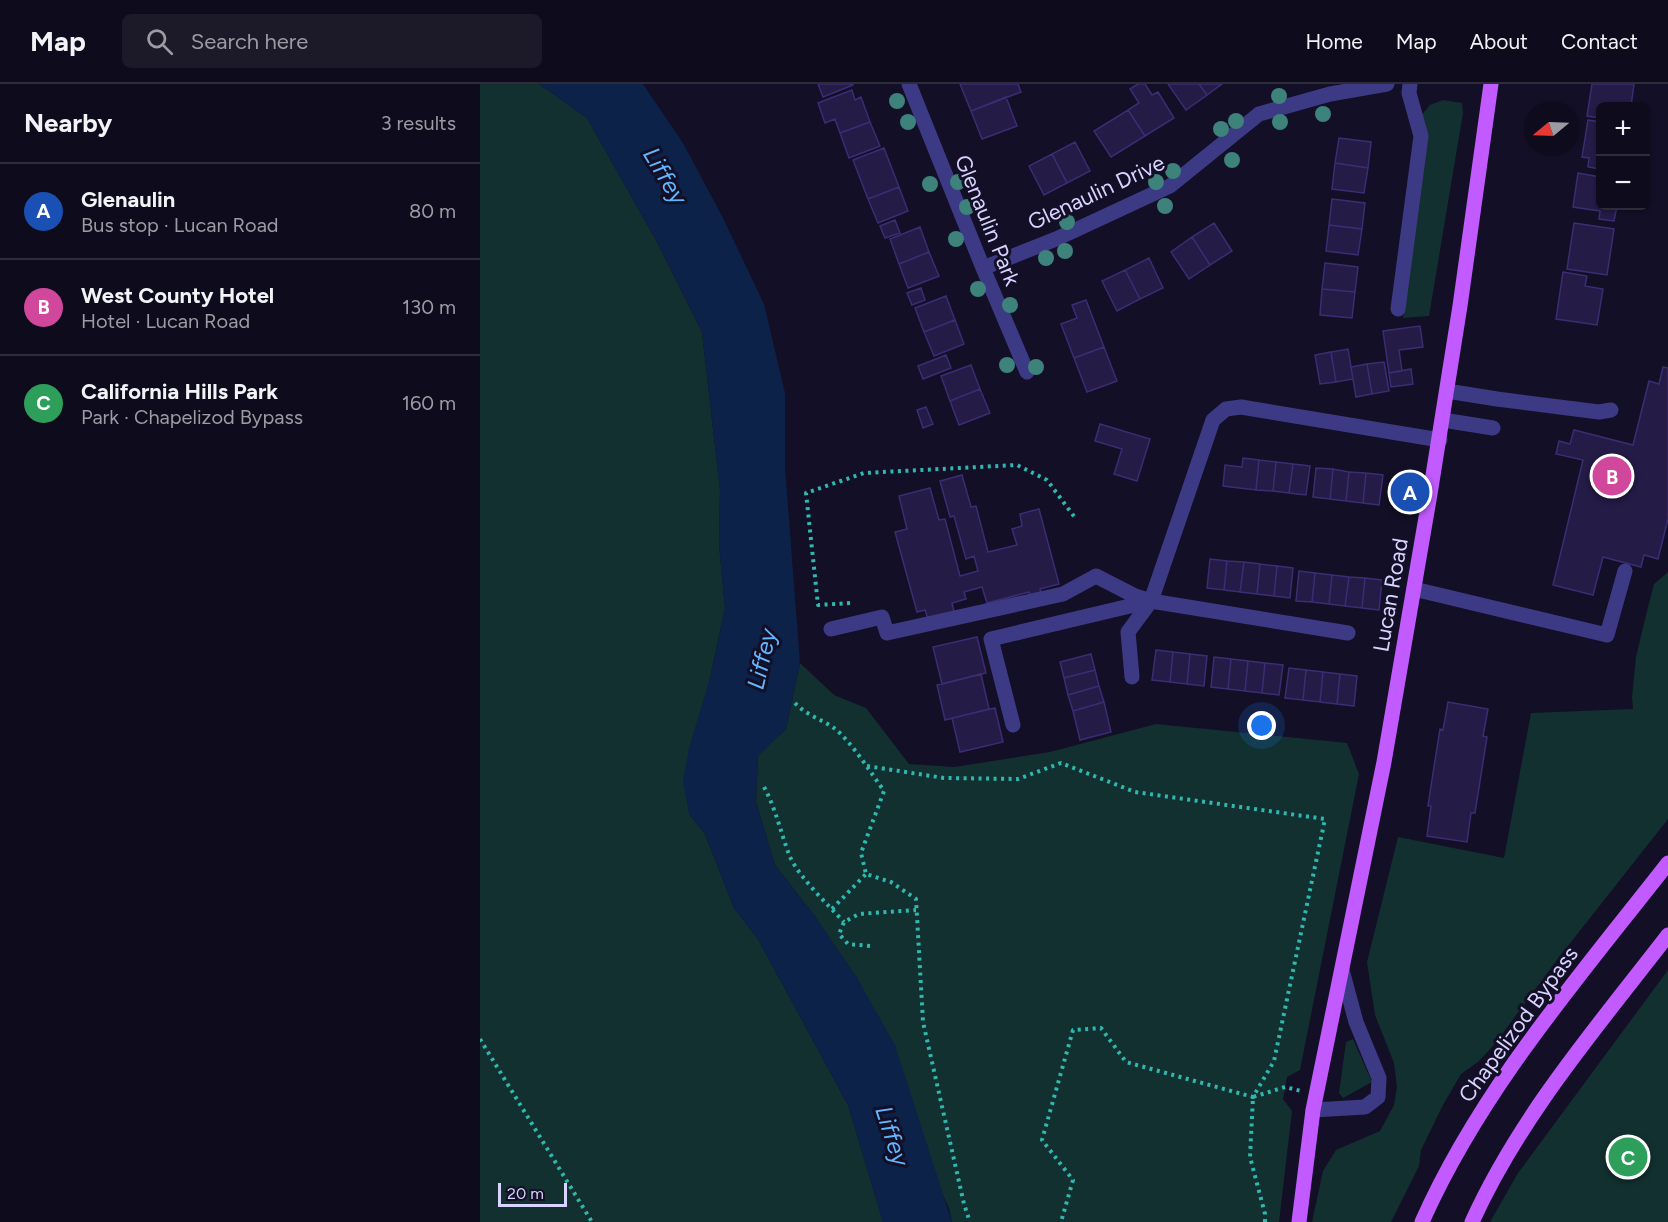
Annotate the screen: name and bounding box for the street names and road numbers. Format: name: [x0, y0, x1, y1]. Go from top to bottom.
street label: Glenaulin Drive: [1023, 149, 1169, 236]
street label: Glenaulin Park: [949, 151, 1026, 290]
street label: Lucan Road: [1367, 536, 1414, 654]
street label: Chapelizod Bypass: [1453, 941, 1584, 1107]

